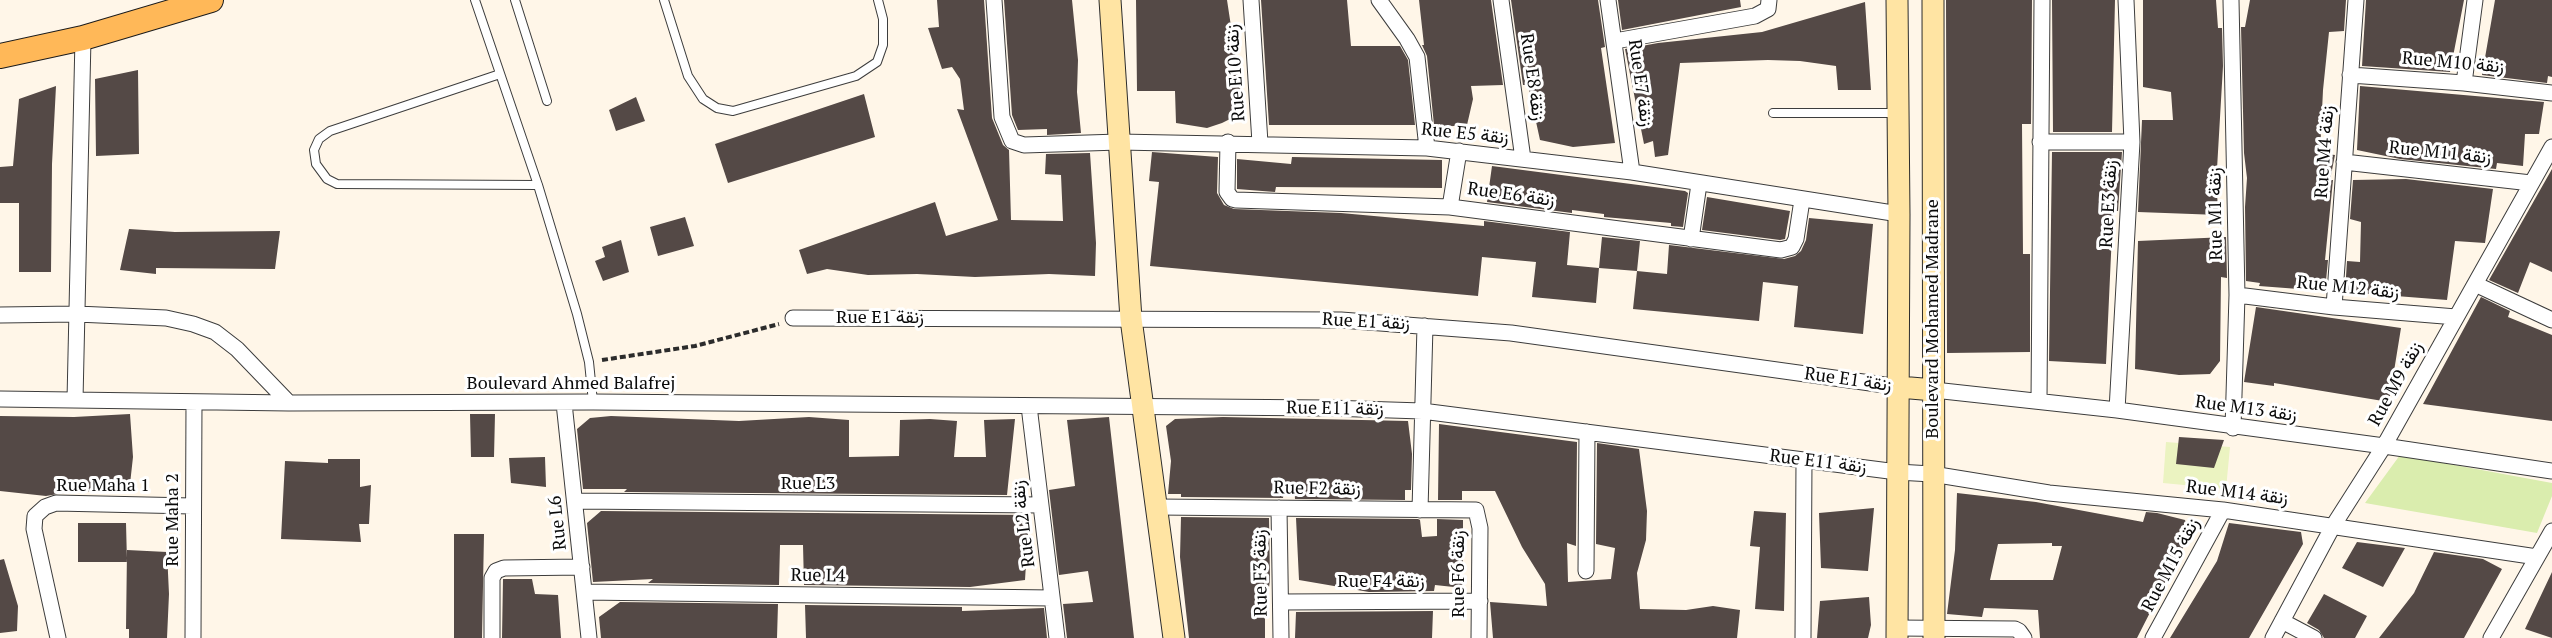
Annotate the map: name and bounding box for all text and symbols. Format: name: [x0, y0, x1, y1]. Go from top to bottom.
street label: Rue E10 زنقة: [1222, 24, 1250, 122]
street label: Rue E8 زنقة: [1515, 32, 1549, 122]
street label: Rue E7 زنقة: [1623, 38, 1657, 128]
street label: Rue M10 زنقة: [2401, 48, 2505, 78]
street label: Rue M4 زنقة: [2311, 105, 2339, 199]
street label: Rue E5 زنقة: [1420, 119, 1510, 149]
street label: Rue M11 زنقة: [2388, 137, 2492, 169]
street label: Rue E3 زنقة: [2096, 159, 2122, 249]
street label: Rue M1 زنقة: [2204, 167, 2228, 261]
street label: Rue E6 زنقة: [1466, 178, 1556, 212]
street label: Boulevard Mohamed Madrane: [1922, 199, 1944, 439]
street label: Rue M12 زنقة: [2296, 272, 2400, 304]
street label: Rue E1 زنقة: [836, 307, 924, 329]
street label: Rue E1 زنقة: [1321, 309, 1411, 335]
street label: Rue M9 زنقة: [2364, 338, 2428, 430]
street label: Rue E1 زنقة: [1803, 363, 1893, 397]
street label: Boulevard Ahmed Balafrej: [467, 373, 675, 395]
street label: Rue M13 زنقة: [2194, 391, 2298, 427]
street label: Rue E11 زنقة: [1286, 397, 1384, 421]
street label: Rue E11 زنقة: [1768, 445, 1868, 479]
street label: Rue Maha 2: [162, 473, 184, 567]
street label: Rue L3: [781, 473, 835, 495]
street label: Rue Maha 1: [56, 475, 150, 497]
street label: Rue M14 زنقة: [2185, 476, 2289, 510]
street label: Rue F2 زنقة: [1273, 477, 1361, 501]
street label: Rue L2 زنقة: [1008, 479, 1040, 569]
street label: Rue L6: [544, 495, 572, 551]
street label: Rue M15 زنقة: [2137, 515, 2205, 615]
street label: Rue F3 زنقة: [1249, 529, 1273, 617]
street label: Rue F6 زنقة: [1448, 530, 1470, 618]
street label: Rue L4: [790, 565, 846, 587]
street label: Rue F4 زنقة: [1337, 571, 1425, 593]

